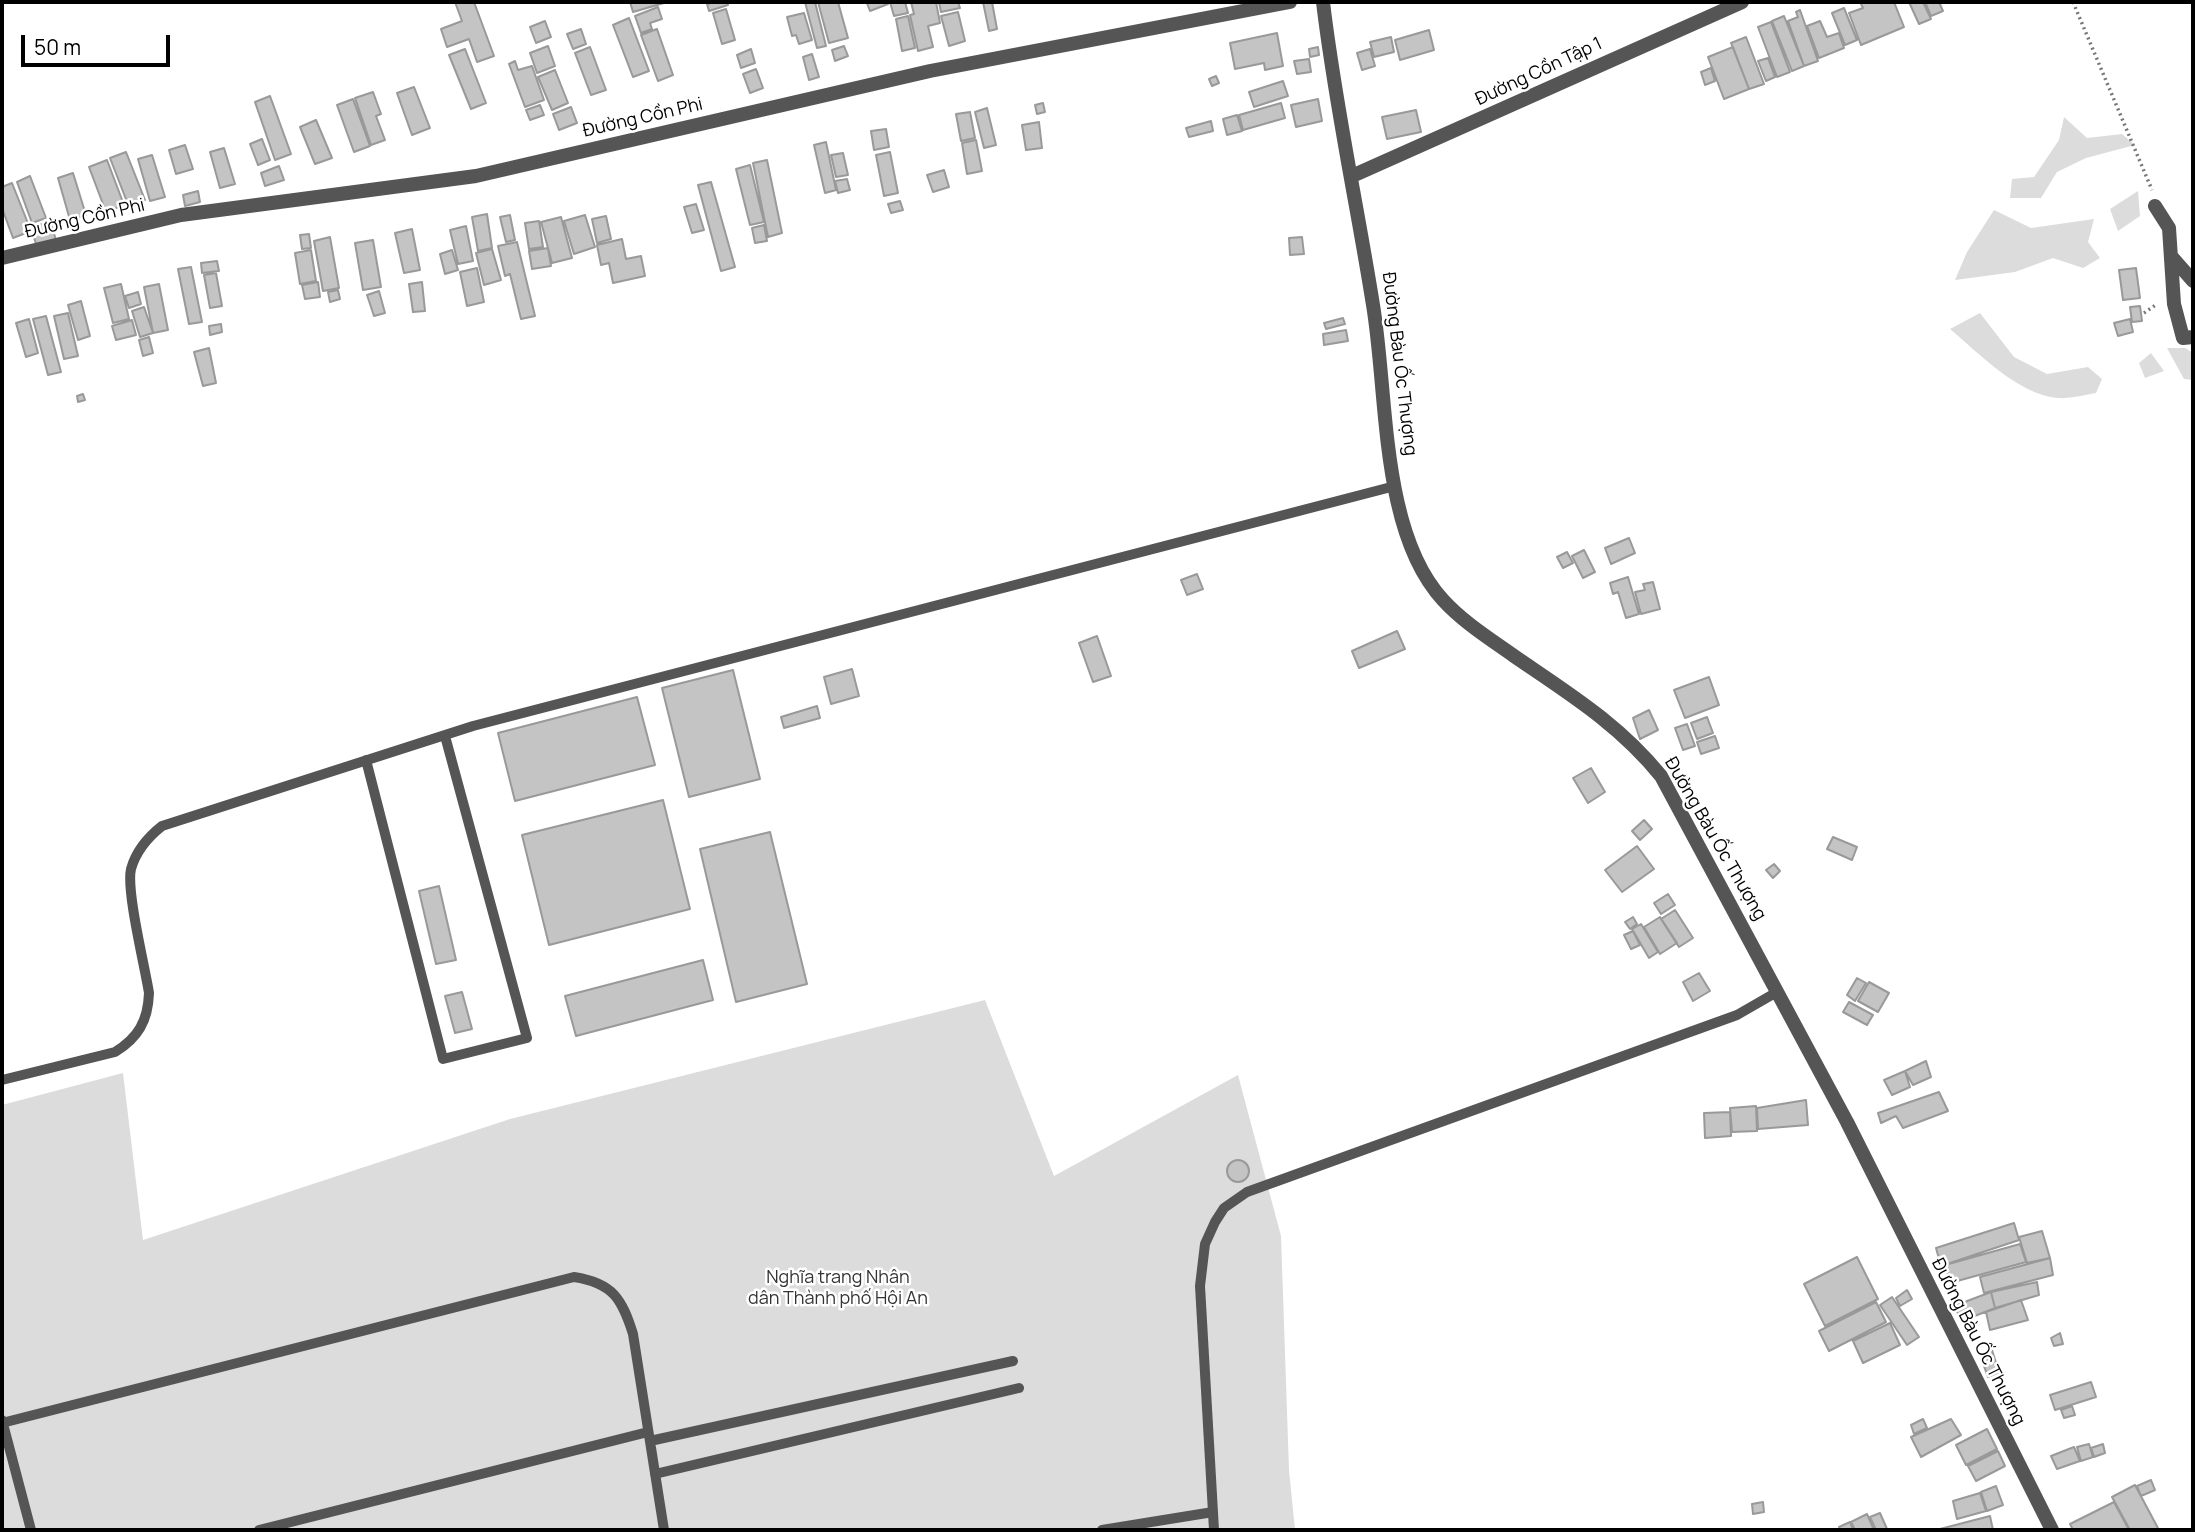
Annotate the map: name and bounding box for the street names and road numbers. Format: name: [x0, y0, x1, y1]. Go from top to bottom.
street label: Đường Cồn Tập 1: [1472, 33, 1606, 111]
street label: Đường Cồn Phi: [581, 94, 705, 142]
street label: Đường Cồn Phi: [23, 195, 147, 243]
street label: Đường Bàu Ốc Thượng: [1377, 271, 1421, 457]
street label: Đường Bàu Ốc Thượng: [1659, 754, 1771, 924]
street label: Đường Bàu Ốc Thượng: [1926, 1255, 2030, 1429]

